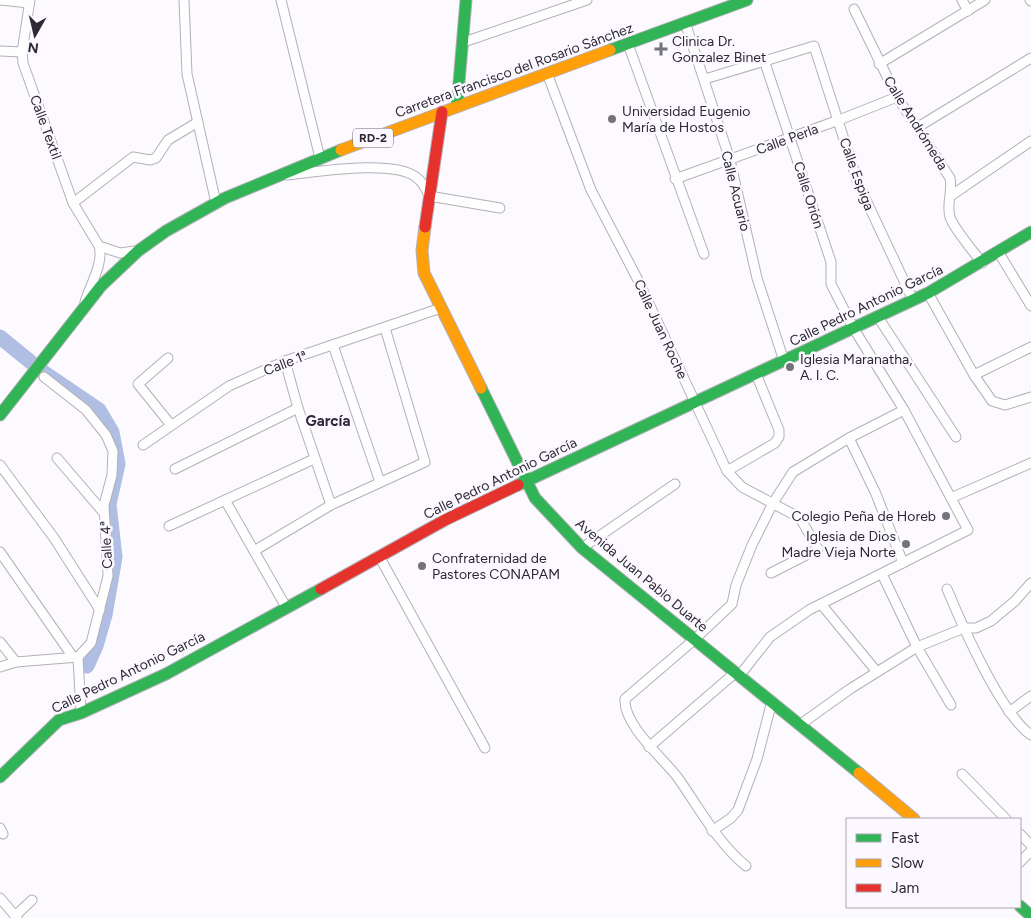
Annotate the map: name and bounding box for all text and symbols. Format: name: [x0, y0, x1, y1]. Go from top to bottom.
north arrow: [10, 10, 60, 60]
street label: Carretera Francisco del Rosario Sánchez: [393, 19, 636, 122]
place label: Clinica Dr. Gonzalez Binet: [672, 33, 766, 66]
text: N: [27, 38, 40, 57]
marker: Clinica Dr. Gonzalez Binet: [654, 42, 668, 56]
street label: Calle Andrómeda: [880, 73, 951, 173]
street label: Calle Textil: [26, 93, 65, 162]
place label: Universidad Eugenio María de Hostos: [622, 103, 750, 136]
marker: Universidad Eugenio María de Hostos: [606, 113, 618, 125]
street label: Calle Perla: [754, 120, 821, 159]
road number: RD-2: [353, 128, 393, 148]
street label: Calle Espiga: [836, 135, 878, 213]
street label: Calle Acuario: [717, 149, 754, 233]
street label: Calle Orión: [790, 160, 827, 231]
street label: Calle Pedro Antonio García: [787, 261, 946, 350]
street label: Calle Juan Roche: [630, 277, 691, 382]
street label: Calle 1ª: [261, 347, 310, 379]
place label: Iglesia Maranatha, A. I. C.: [800, 351, 912, 384]
marker: Iglesia Maranatha, A. I. C.: [784, 361, 796, 373]
district label: García: [306, 412, 350, 430]
street label: Calle Pedro Antonio García: [421, 434, 580, 523]
place label: Colegio Peña de Horeb: [791, 508, 936, 525]
marker: Colegio Peña de Horeb: [940, 510, 952, 522]
street label: Avenida Juan Pablo Duarte: [572, 515, 712, 636]
street label: Calle 4ª: [97, 520, 116, 569]
place label: Iglesia de Dios Madre Vieja Norte: [781, 528, 896, 561]
marker: Iglesia de Dios Madre Vieja Norte: [900, 538, 912, 550]
place label: Confraternidad de Pastores CONAPAM: [432, 550, 560, 583]
marker: Confraternidad de Pastores CONAPAM: [416, 560, 428, 572]
street label: Calle Pedro Antonio García: [49, 628, 208, 717]
legend: [846, 818, 1021, 908]
text: Fast: [891, 829, 920, 847]
text: Slow: [891, 854, 924, 872]
text: Jam: [891, 879, 919, 897]

